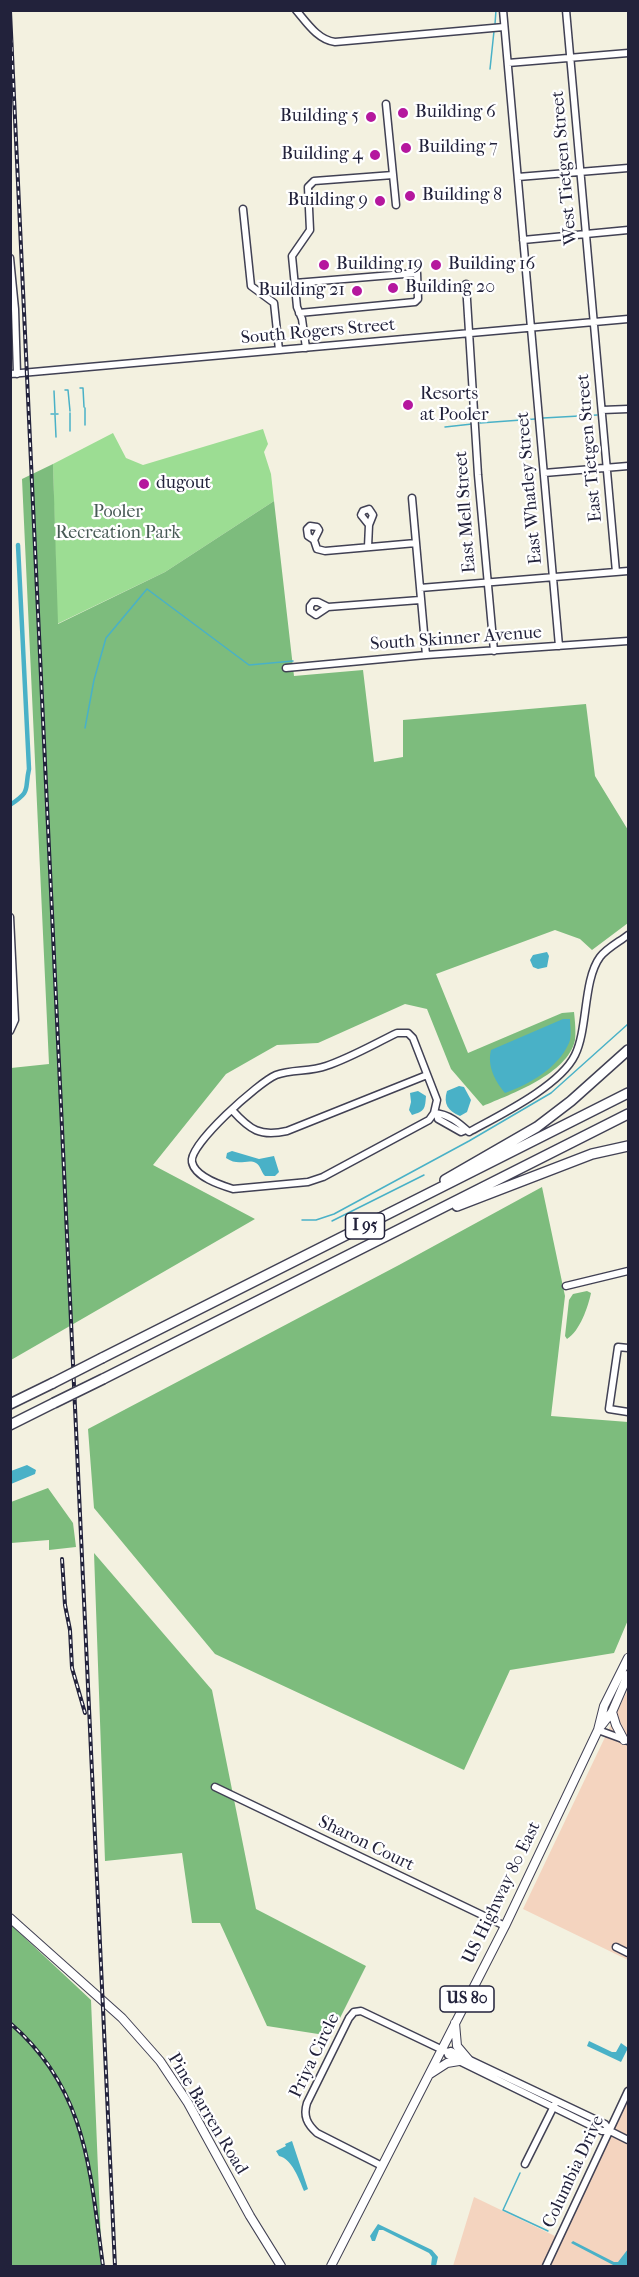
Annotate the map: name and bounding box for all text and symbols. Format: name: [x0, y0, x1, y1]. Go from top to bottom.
street label: West Tietgen Street: [547, 90, 583, 246]
place label: Building 6: [415, 102, 496, 124]
place label: Building 5: [280, 106, 359, 128]
marker: Building 6: [396, 106, 410, 120]
marker: Building 5: [364, 110, 378, 124]
place label: Building 7: [418, 137, 498, 159]
marker: Building 7: [399, 141, 413, 155]
place label: Building 4: [281, 144, 363, 166]
marker: Building 4: [368, 148, 382, 162]
place label: Building 8: [422, 185, 502, 207]
marker: Building 8: [403, 189, 417, 203]
place label: Building 9: [287, 190, 368, 212]
marker: Building 9: [373, 194, 387, 208]
place label: Building 19: [336, 254, 423, 276]
place label: Building 16: [448, 254, 535, 276]
marker: Building 19: [317, 258, 331, 272]
marker: Building 16: [429, 258, 443, 272]
place label: Building 20: [405, 277, 495, 299]
place label: Building 21: [258, 280, 345, 302]
marker: Building 20: [386, 281, 400, 295]
marker: Building 21: [350, 284, 364, 298]
street label: South Rogers Street: [240, 314, 396, 350]
street label: East Tietgen Street: [573, 373, 607, 523]
place label: Resorts at Pooler: [420, 384, 489, 426]
marker: Resorts at Pooler: [401, 398, 415, 412]
street label: East Whatley Street: [513, 411, 547, 565]
street label: East Mell Street: [451, 450, 481, 574]
place label: dugout: [156, 473, 211, 495]
marker: dugout: [137, 477, 151, 491]
park label: Pooler Recreation Park: [55, 502, 181, 544]
street label: South Skinner Avenue: [369, 622, 543, 656]
road number: I 95: [346, 1213, 385, 1239]
street label: Sharon Court: [315, 1811, 417, 1877]
street label: US Highway 80 East: [458, 1818, 546, 1968]
road number: US 80: [440, 1986, 494, 2012]
street label: Priya Circle: [285, 2010, 345, 2102]
street label: Pine Barren Road: [162, 2049, 252, 2179]
street label: Columbia Drive: [538, 2112, 610, 2232]

